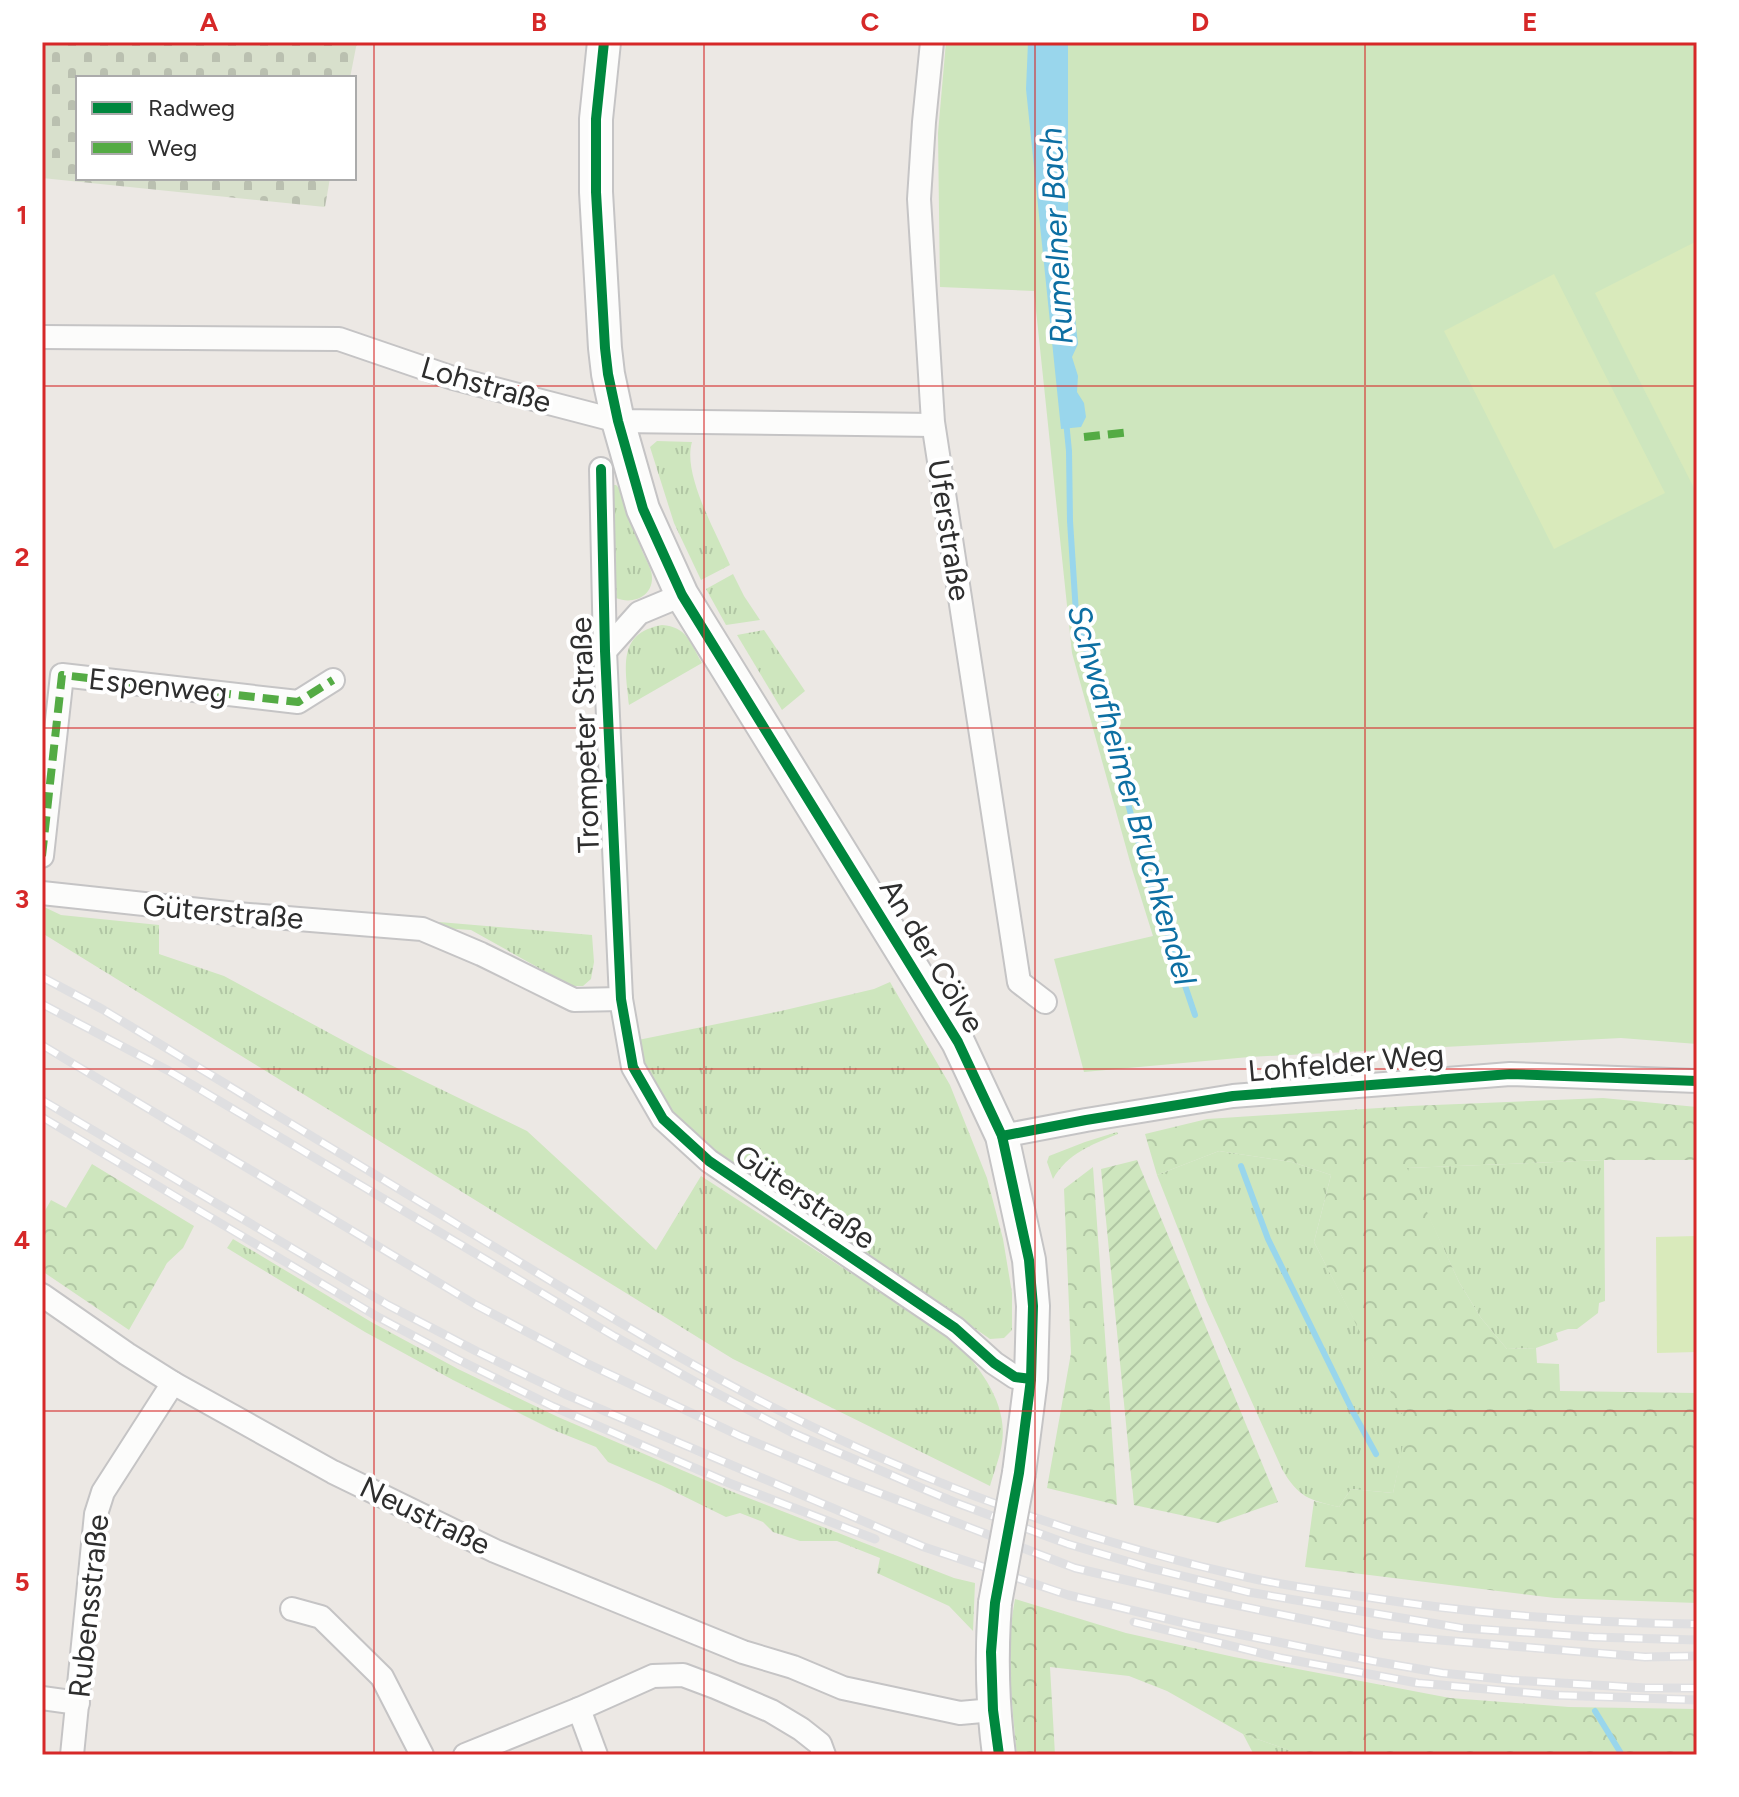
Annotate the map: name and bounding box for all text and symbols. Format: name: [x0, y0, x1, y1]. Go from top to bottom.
text: A: [200, 6, 219, 38]
text: B: [531, 6, 547, 38]
text: C: [861, 6, 880, 38]
text: D: [1191, 6, 1209, 38]
text: E: [1522, 6, 1538, 38]
legend: [76, 76, 356, 180]
text: Radweg: [148, 93, 235, 122]
water label: Rumelner Bach: [1031, 126, 1081, 346]
text: Weg: [148, 133, 197, 162]
text: 1: [17, 199, 27, 231]
street label: Lohstraße: [417, 348, 556, 421]
street label: Uferstraße: [920, 457, 979, 603]
text: 2: [14, 541, 30, 573]
water label: Schwafheimer Bruchkendel: [1059, 601, 1205, 990]
street label: Trompeter Straße: [562, 616, 607, 854]
street label: Espenweg: [87, 660, 229, 711]
street label: An der Cölve: [872, 872, 993, 1040]
text: 3: [15, 883, 29, 915]
street label: Güterstraße: [141, 886, 305, 937]
street label: Lohfelder Weg: [1246, 1035, 1446, 1090]
street label: Güterstraße: [728, 1136, 883, 1257]
text: 4: [14, 1224, 30, 1256]
street label: Neustraße: [354, 1468, 496, 1563]
street label: Rubensstraße: [60, 1512, 117, 1700]
text: 5: [14, 1566, 30, 1598]

